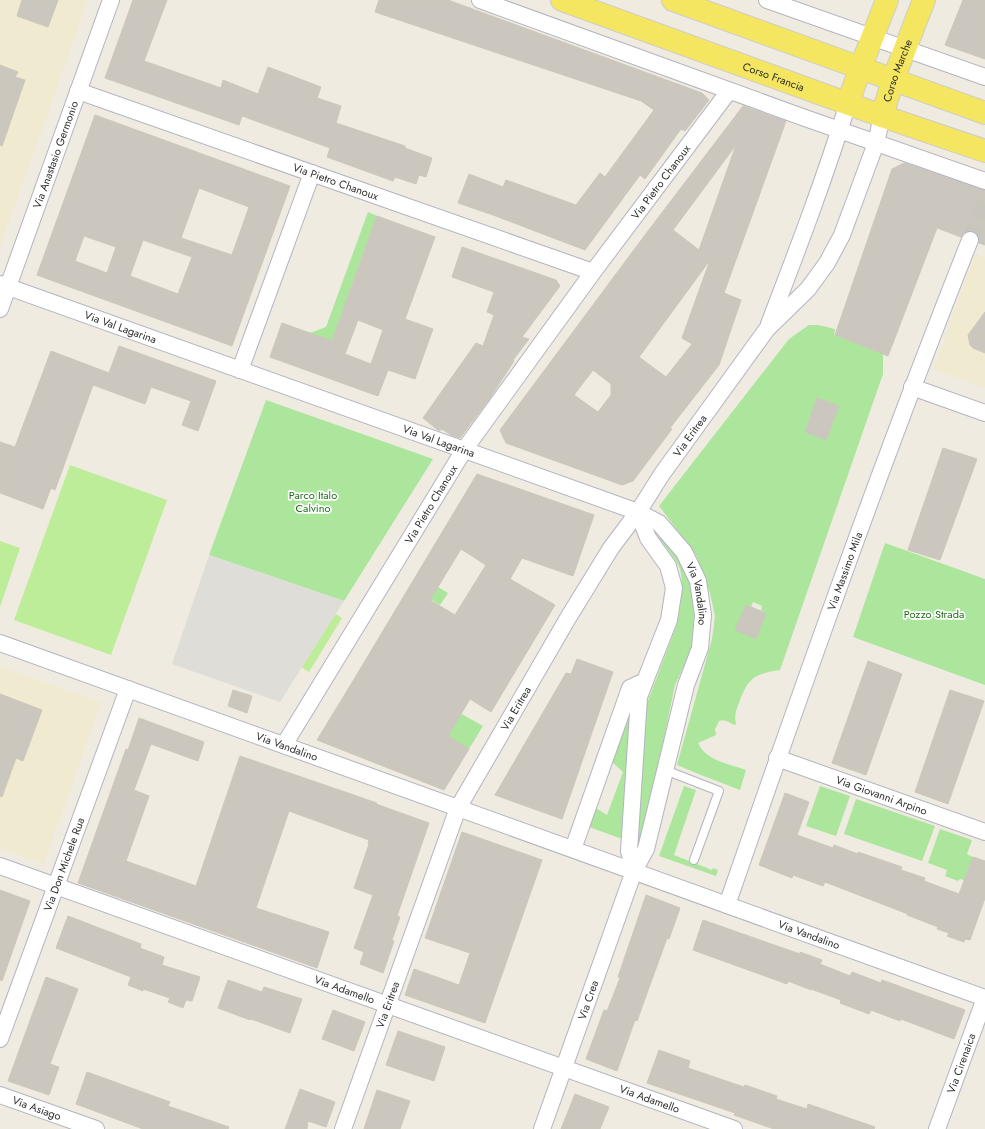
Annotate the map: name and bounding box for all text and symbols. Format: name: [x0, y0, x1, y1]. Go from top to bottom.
street label: Corso Marche: [879, 37, 916, 104]
street label: Corso Francia: [740, 58, 807, 95]
street label: Via Anastasio Germonio: [29, 99, 82, 211]
street label: Via Pietro Chanoux: [627, 141, 694, 223]
street label: Via Pietro Chanoux: [291, 159, 381, 204]
street label: Via Val Lagarina: [82, 307, 159, 347]
street label: Via Eritrea: [669, 411, 711, 460]
street label: Via Val Lagarina: [401, 421, 477, 461]
street label: Via Pietro Chanoux: [401, 461, 461, 547]
park label: Parco Italo Calvino: [289, 487, 337, 516]
street label: Via Massimo Mila: [823, 530, 866, 613]
street label: Via Vandalino: [682, 559, 711, 626]
park label: Pozzo Strada: [904, 606, 964, 622]
street label: Via Eritrea: [497, 683, 535, 734]
street label: Via Vandalino: [254, 728, 320, 765]
street label: Via Giovanni Arpino: [834, 772, 929, 819]
street label: Via Don Michele Rua: [39, 815, 88, 913]
street label: Via Vandalino: [776, 916, 842, 953]
street label: Via Adamello: [312, 971, 377, 1008]
street label: Via Crea: [574, 978, 602, 1022]
street label: Via Eritrea: [372, 979, 403, 1030]
street label: Via Cirenaica: [943, 1031, 979, 1096]
street label: Via Adamello: [617, 1081, 682, 1117]
street label: Via Asiago: [10, 1092, 63, 1124]

